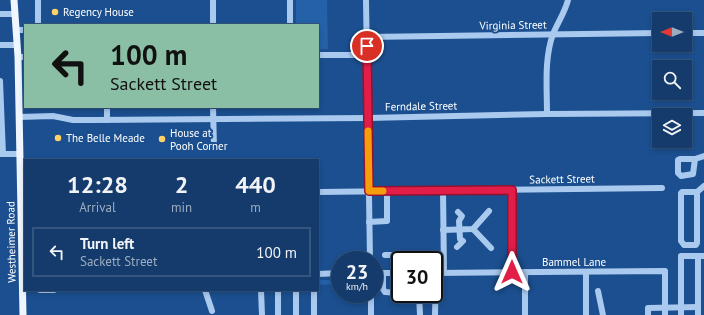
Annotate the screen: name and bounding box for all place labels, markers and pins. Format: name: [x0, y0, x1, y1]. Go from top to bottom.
place label: Regency House: [63, 5, 134, 19]
marker: Regency House: [50, 7, 60, 17]
pin: [350, 29, 384, 63]
place label: House at Pooh Corner: [170, 126, 228, 153]
place label: The Belle Meade: [66, 131, 145, 145]
marker: The Belle Meade: [53, 133, 63, 143]
marker: House at Pooh Corner: [157, 134, 167, 144]

